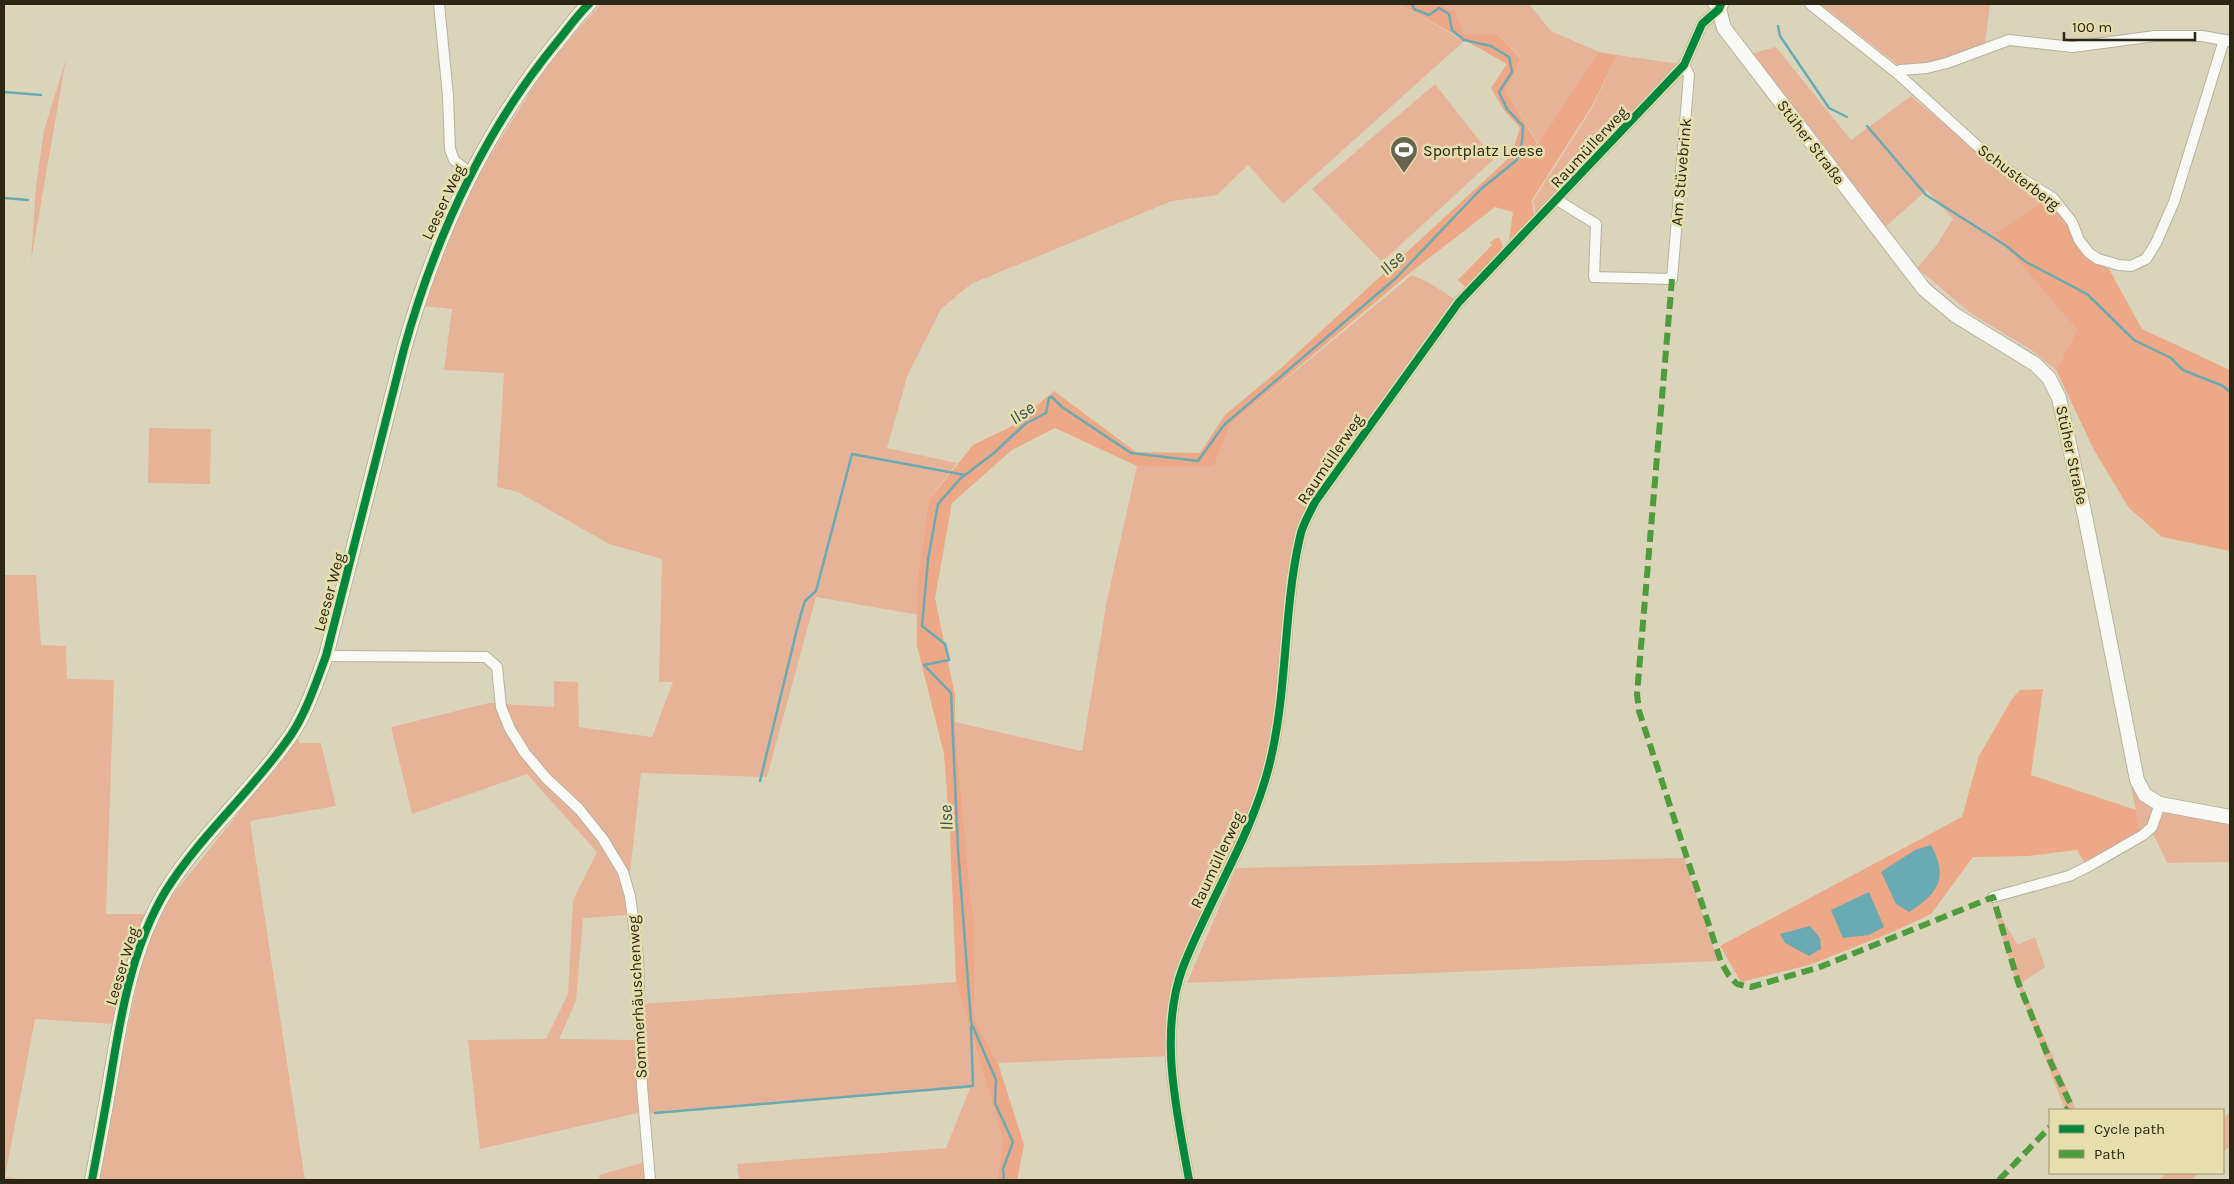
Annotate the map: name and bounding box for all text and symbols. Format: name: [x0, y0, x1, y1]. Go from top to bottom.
scale bar: [2064, 10, 2195, 42]
text: 100 m: [2072, 18, 2112, 36]
street label: Stüher Straße: [1773, 96, 1849, 188]
street label: Raumüllerweg: [1546, 102, 1632, 192]
street label: Am Stüvebrink: [1667, 117, 1695, 227]
sports icon: Sportplatz Leese: [1389, 135, 1419, 174]
street label: Schusterberg: [1974, 140, 2064, 214]
place label: Sportplatz Leese: [1423, 141, 1543, 160]
street label: Leeser Weg: [417, 161, 469, 243]
water label: Ilse: [1375, 246, 1409, 280]
water label: Ilse: [1005, 397, 1039, 429]
street label: Stüher Straße: [2052, 404, 2092, 506]
street label: Raumüllerweg: [1293, 410, 1367, 508]
street label: Leeser Weg: [309, 550, 349, 634]
water label: Ilse: [934, 804, 958, 832]
street label: Raumüllerweg: [1186, 809, 1248, 911]
street label: Sommerhäuschenweg: [623, 915, 651, 1079]
street label: Leeser Weg: [101, 924, 143, 1008]
legend: [2049, 1109, 2224, 1174]
text: Cycle path: [2094, 1120, 2165, 1138]
text: Path: [2094, 1145, 2125, 1163]

